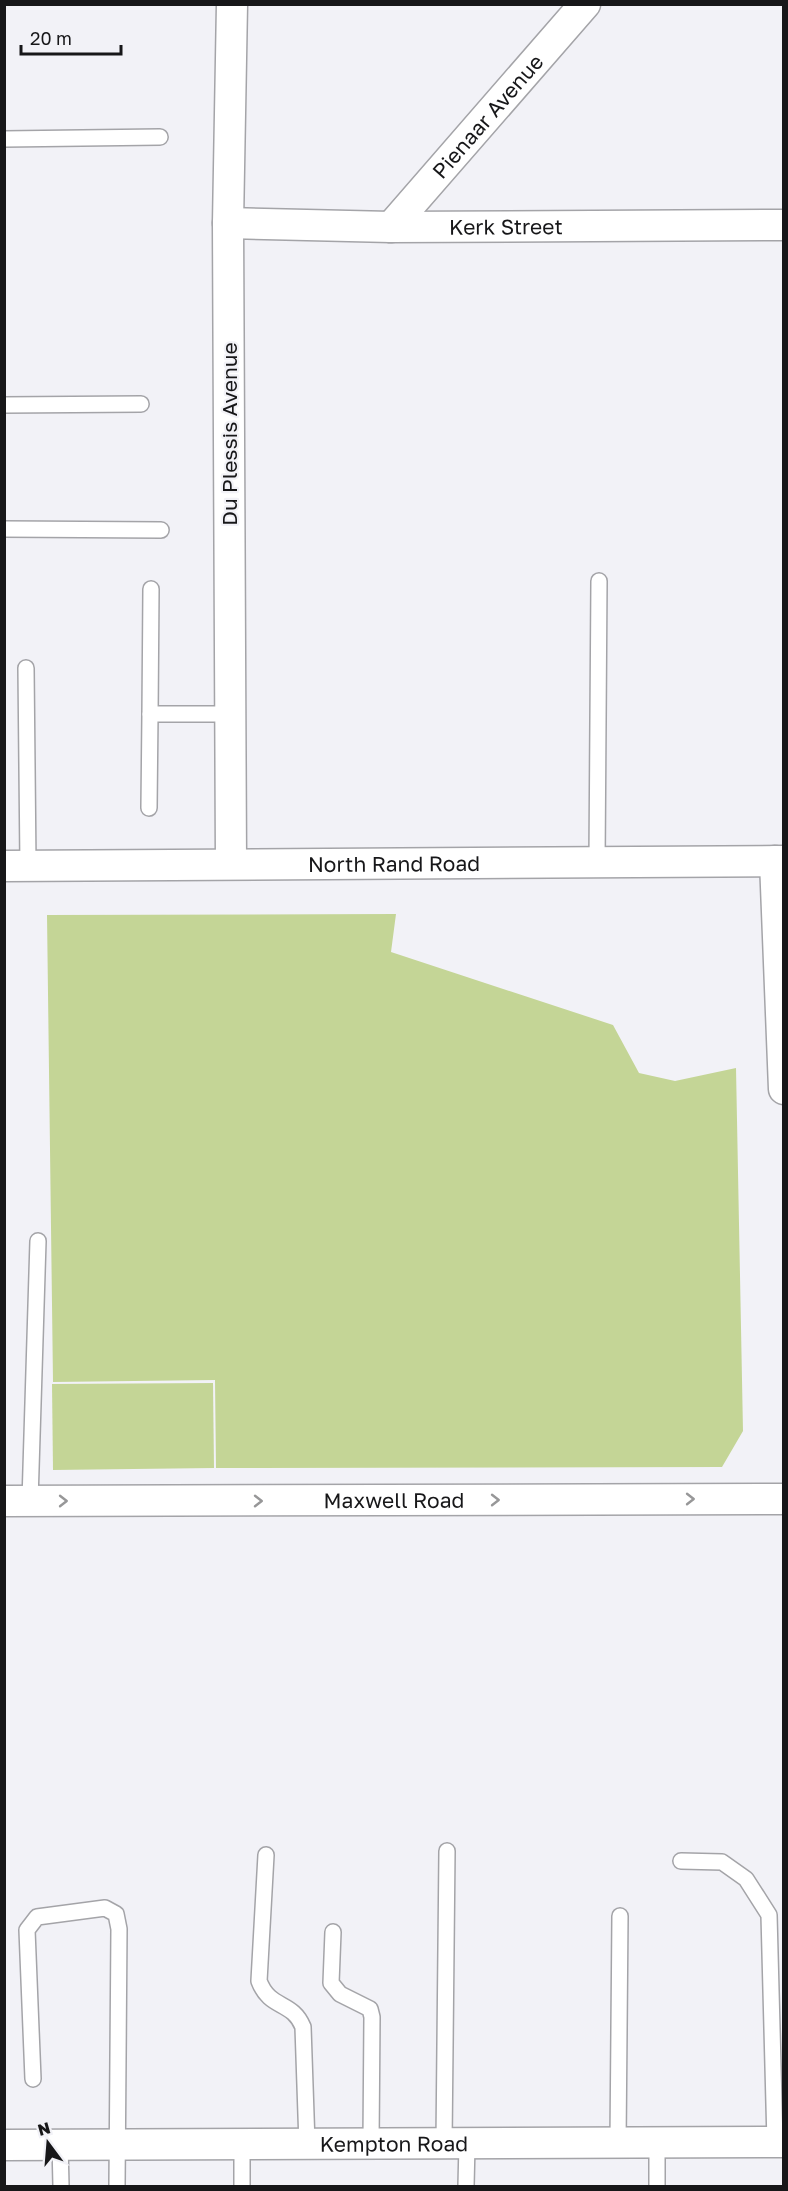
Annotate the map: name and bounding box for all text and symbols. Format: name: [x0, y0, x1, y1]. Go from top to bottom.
scale bar: [21, 18, 122, 56]
text: 20 m: [30, 27, 72, 49]
street label: Pienaar Avenue: [427, 49, 548, 183]
street label: Kerk Street: [449, 213, 563, 240]
street label: Du Plessis Avenue: [216, 342, 242, 526]
street label: North Rand Road: [308, 850, 480, 877]
street label: Maxwell Road: [324, 1487, 464, 1513]
one-way arrow: [685, 1493, 694, 1505]
one-way arrow: [490, 1494, 499, 1506]
one-way arrow: [58, 1495, 67, 1507]
one-way arrow: [253, 1495, 262, 1507]
north arrow: [18, 2113, 78, 2173]
text: N: [35, 2117, 52, 2140]
street label: Kempton Road: [320, 2130, 468, 2157]

